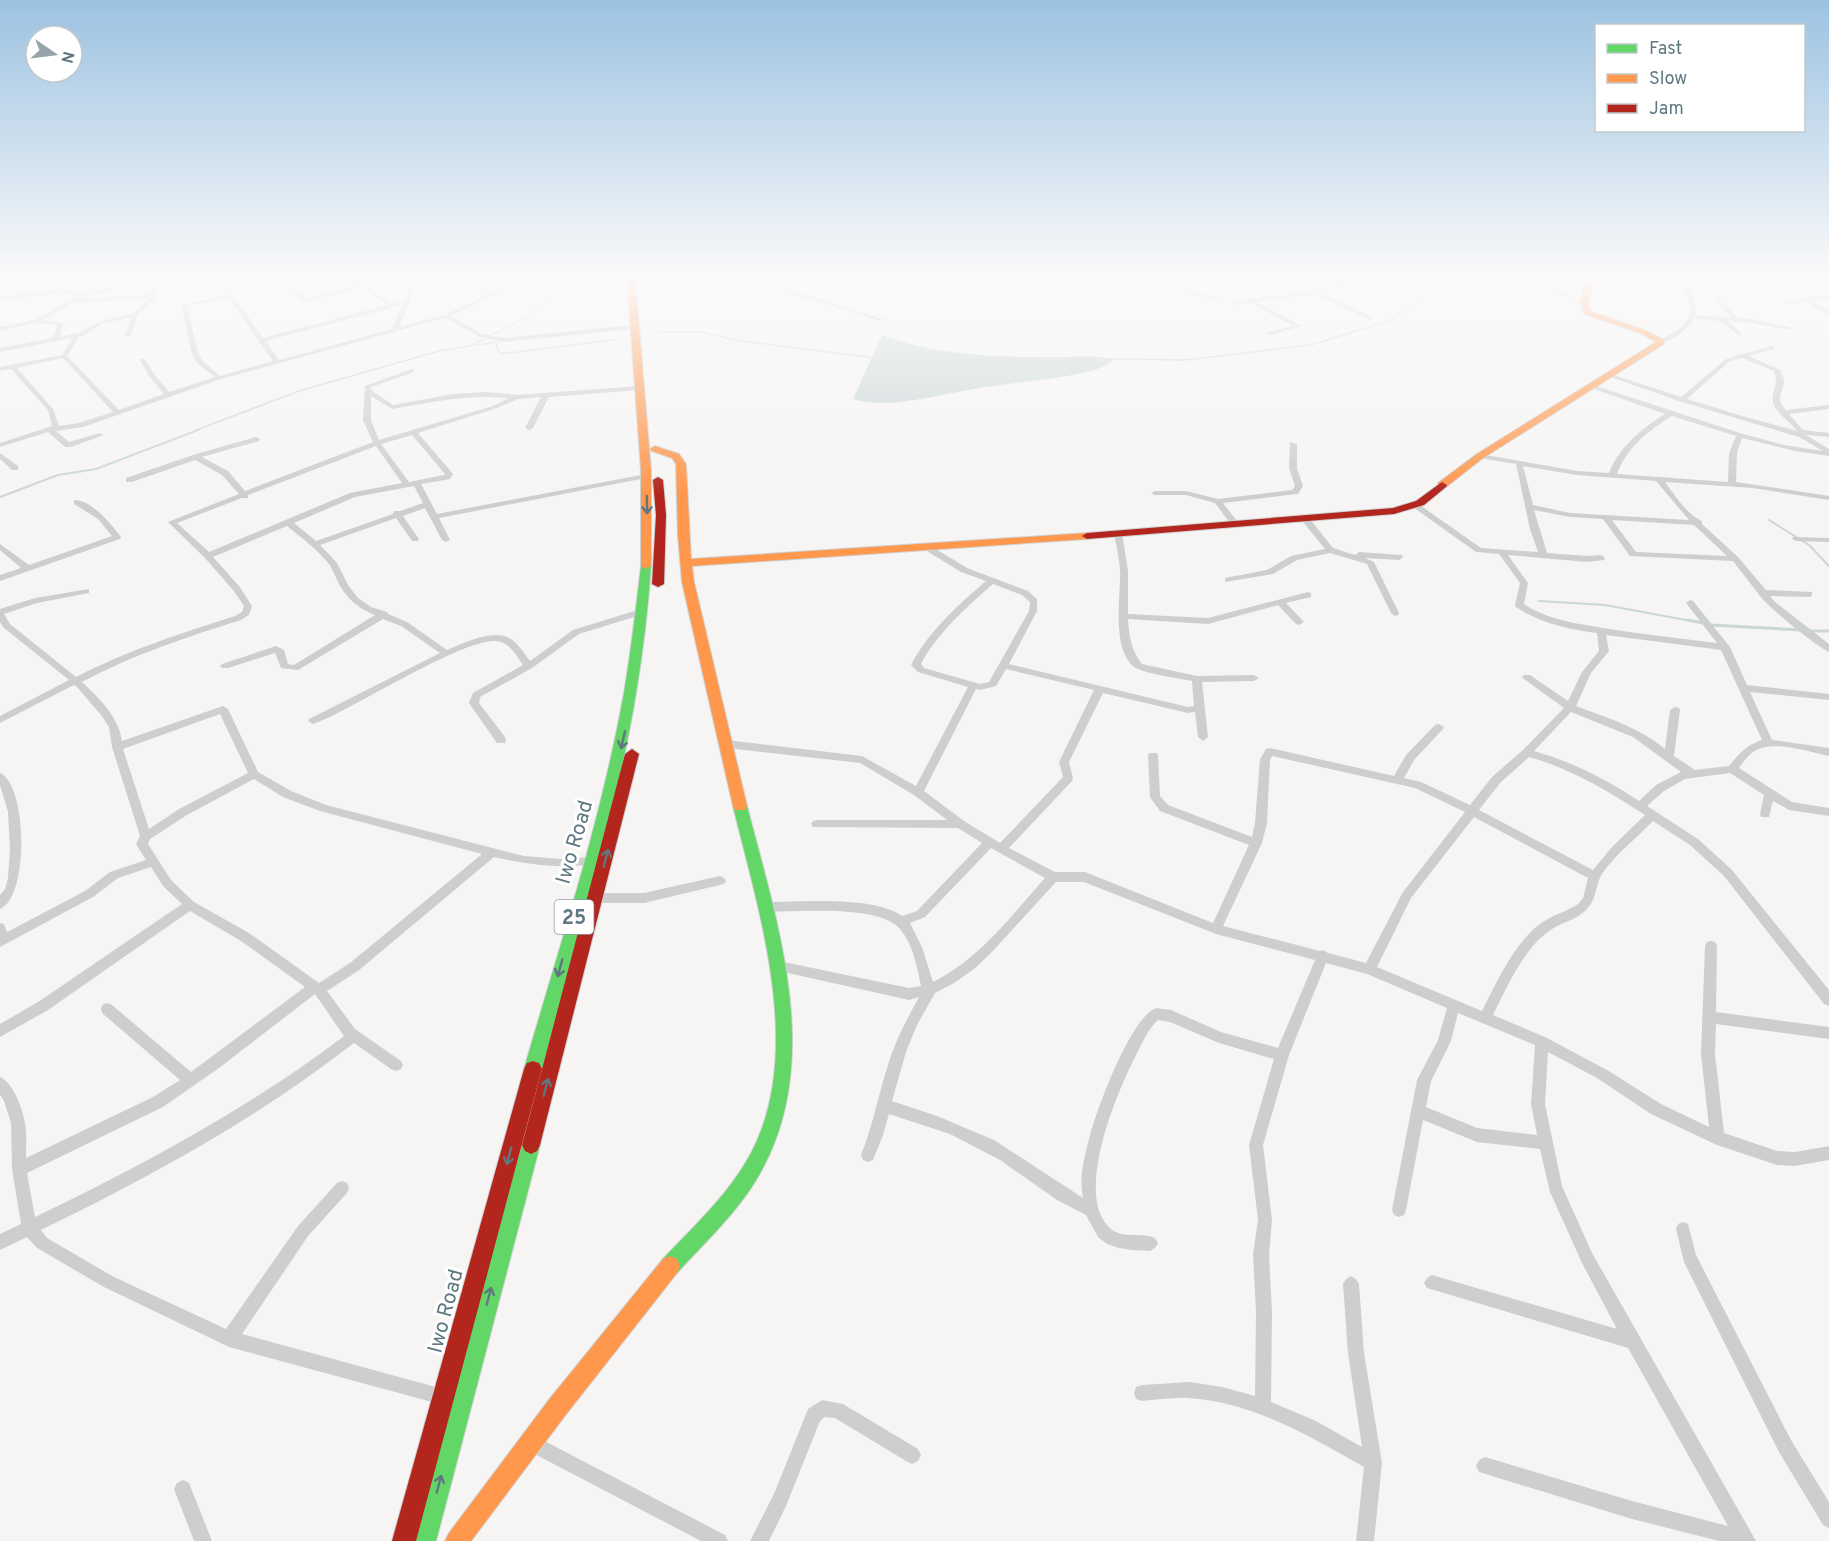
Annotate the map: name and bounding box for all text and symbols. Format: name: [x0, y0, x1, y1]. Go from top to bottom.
north arrow: [24, 24, 84, 84]
legend: [1595, 24, 1805, 132]
text: Fast: [1649, 38, 1682, 61]
text: N: [56, 49, 78, 65]
text: Slow: [1649, 68, 1687, 91]
text: Jam: [1649, 98, 1684, 121]
one-way arrow: [642, 494, 653, 514]
one-way arrow: [616, 730, 628, 749]
street label: Iwo Road: [551, 797, 600, 887]
one-way arrow: [601, 849, 613, 868]
road number: 25: [554, 900, 594, 934]
one-way arrow: [554, 959, 566, 978]
one-way arrow: [540, 1078, 552, 1097]
one-way arrow: [503, 1147, 514, 1166]
street label: Iwo Road: [422, 1266, 471, 1356]
one-way arrow: [484, 1287, 496, 1306]
one-way arrow: [434, 1475, 446, 1494]

